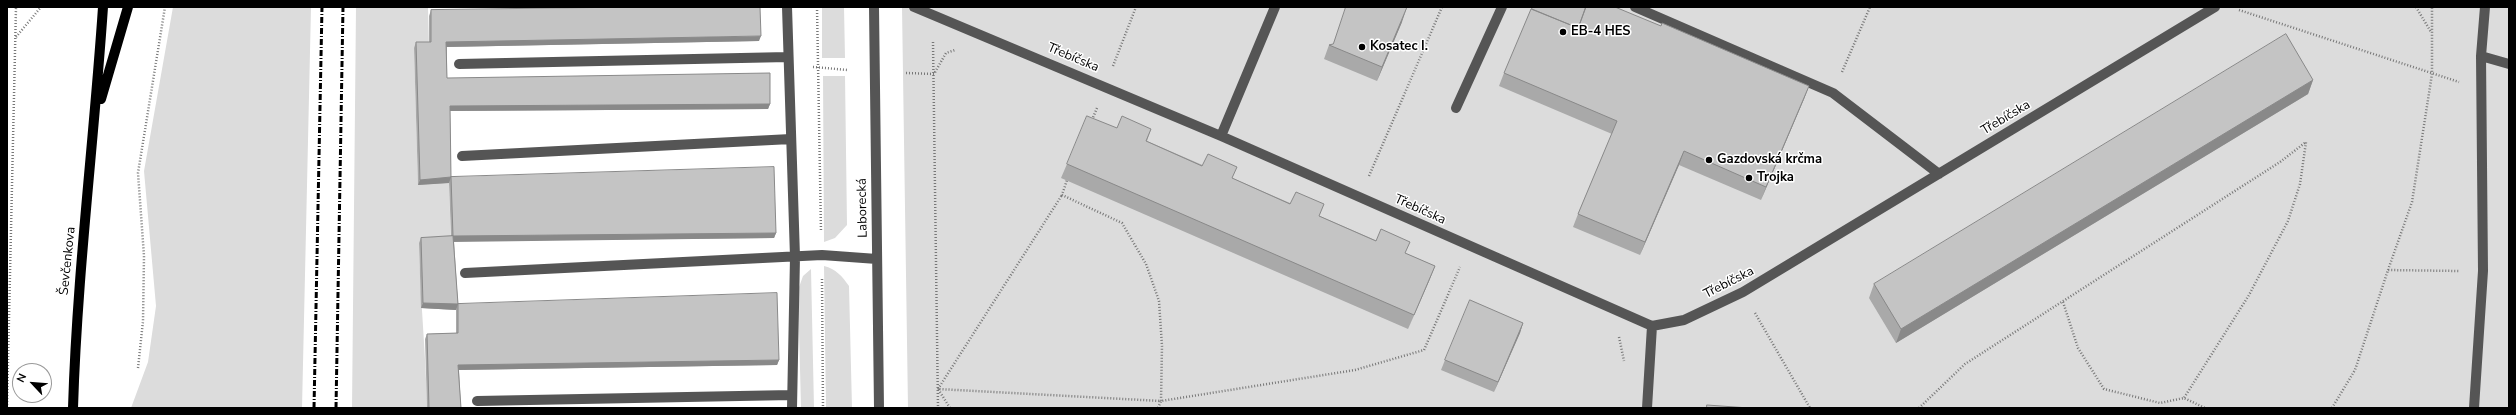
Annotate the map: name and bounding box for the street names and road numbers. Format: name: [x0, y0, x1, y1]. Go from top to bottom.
street label: Třebíčska: [1045, 40, 1101, 76]
street label: Třebíčska: [1979, 97, 2033, 139]
street label: Laborecká: [855, 178, 871, 238]
street label: Třebíčska: [1392, 192, 1448, 228]
street label: Ševčenkova: [57, 226, 79, 296]
street label: Třebíčska: [1701, 264, 1757, 302]

